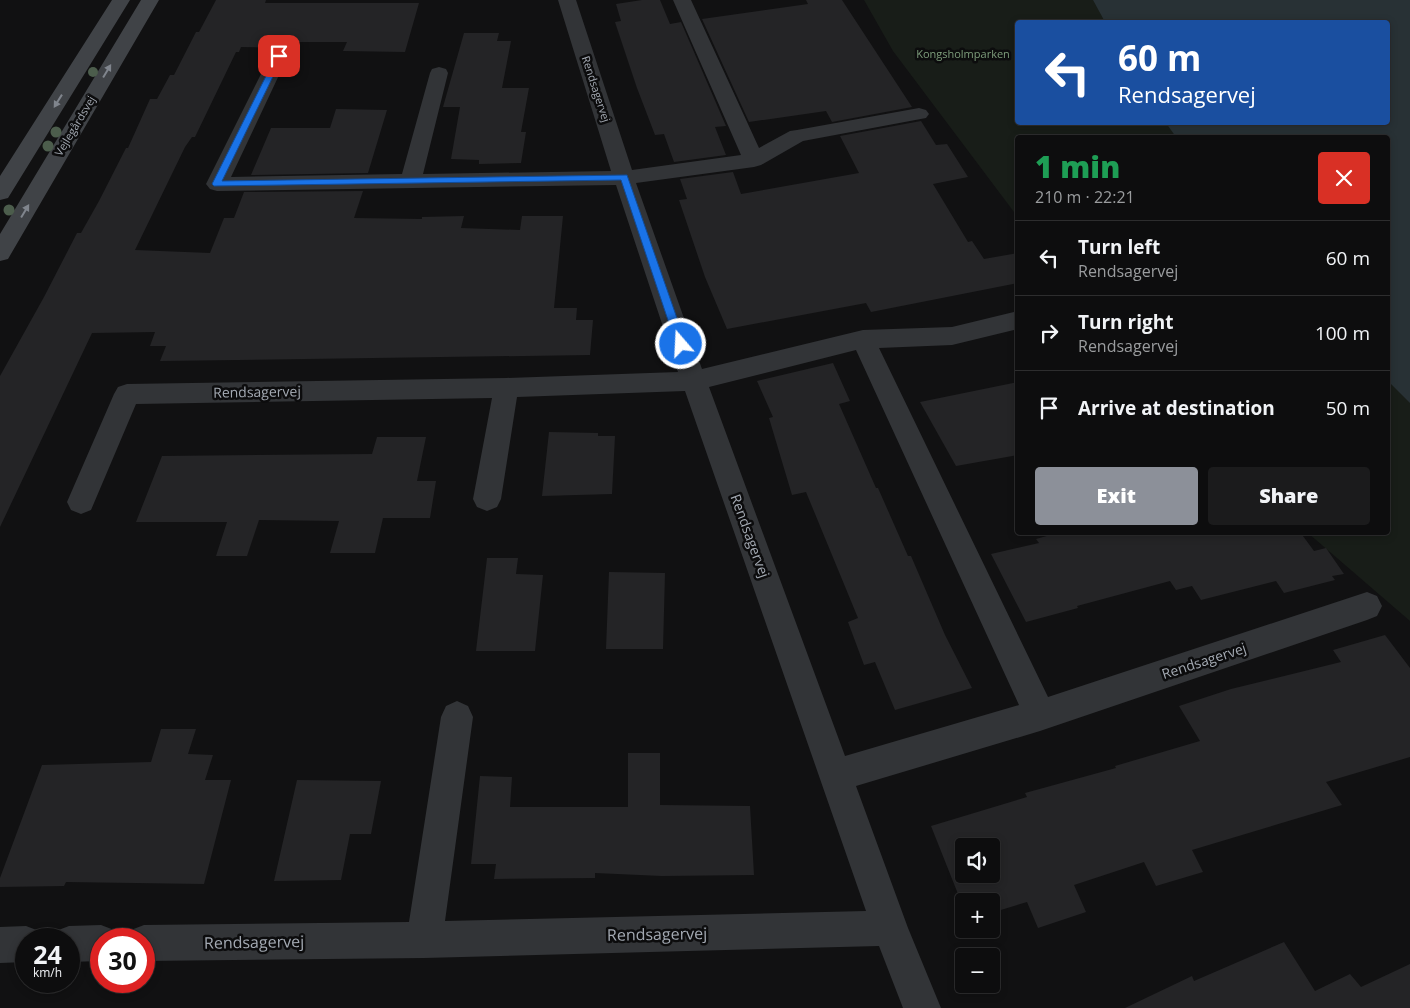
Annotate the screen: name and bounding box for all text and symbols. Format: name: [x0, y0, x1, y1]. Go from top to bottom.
text: 60 m: [1118, 34, 1201, 81]
pin: [258, 35, 300, 77]
icon: left: [1035, 40, 1100, 105]
icon: arrive: [265, 42, 293, 70]
park label: Kongsholmparken: [916, 46, 1010, 61]
street label: Rendsagervej: [579, 54, 614, 124]
one-way arrow: [103, 64, 112, 77]
text: Rendsagervej: [1118, 79, 1256, 109]
street label: Vejlegårdsvej: [51, 93, 98, 159]
one-way arrow: [53, 94, 63, 107]
text: 1 min: [1035, 146, 1120, 187]
button: close: [1318, 152, 1370, 204]
text: 210 m · 22:21: [1035, 186, 1135, 208]
one-way arrow: [20, 204, 29, 217]
text: Turn left: [1078, 234, 1160, 260]
icon: left: [1035, 244, 1063, 272]
text: 60 m: [1326, 245, 1370, 271]
text: Rendsagervej: [1078, 260, 1178, 282]
text: Turn right: [1078, 309, 1173, 335]
position arrow: [654, 317, 706, 369]
icon: right: [1035, 319, 1063, 347]
text: 100 m: [1315, 320, 1370, 346]
text: Rendsagervej: [1078, 335, 1178, 357]
street label: Rendsagervej: [213, 381, 301, 402]
icon: arrive: [1035, 394, 1063, 422]
text: Arrive at destination: [1078, 395, 1275, 421]
text: 50 m: [1326, 395, 1370, 421]
button: Exit: [1035, 467, 1198, 525]
button: Share: [1208, 467, 1370, 525]
street label: Rendsagervej: [727, 491, 774, 580]
street label: Rendsagervej: [1159, 638, 1248, 683]
map controls: [955, 838, 1000, 993]
button: sound: [955, 838, 1000, 883]
button: +: [955, 893, 1000, 938]
street label: Rendsagervej: [607, 922, 707, 946]
speed limit sign: 30: [90, 928, 155, 993]
street label: Rendsagervej: [204, 930, 304, 954]
text: 24: [33, 937, 62, 971]
button: −: [955, 948, 1000, 993]
text: km/h: [33, 964, 62, 981]

